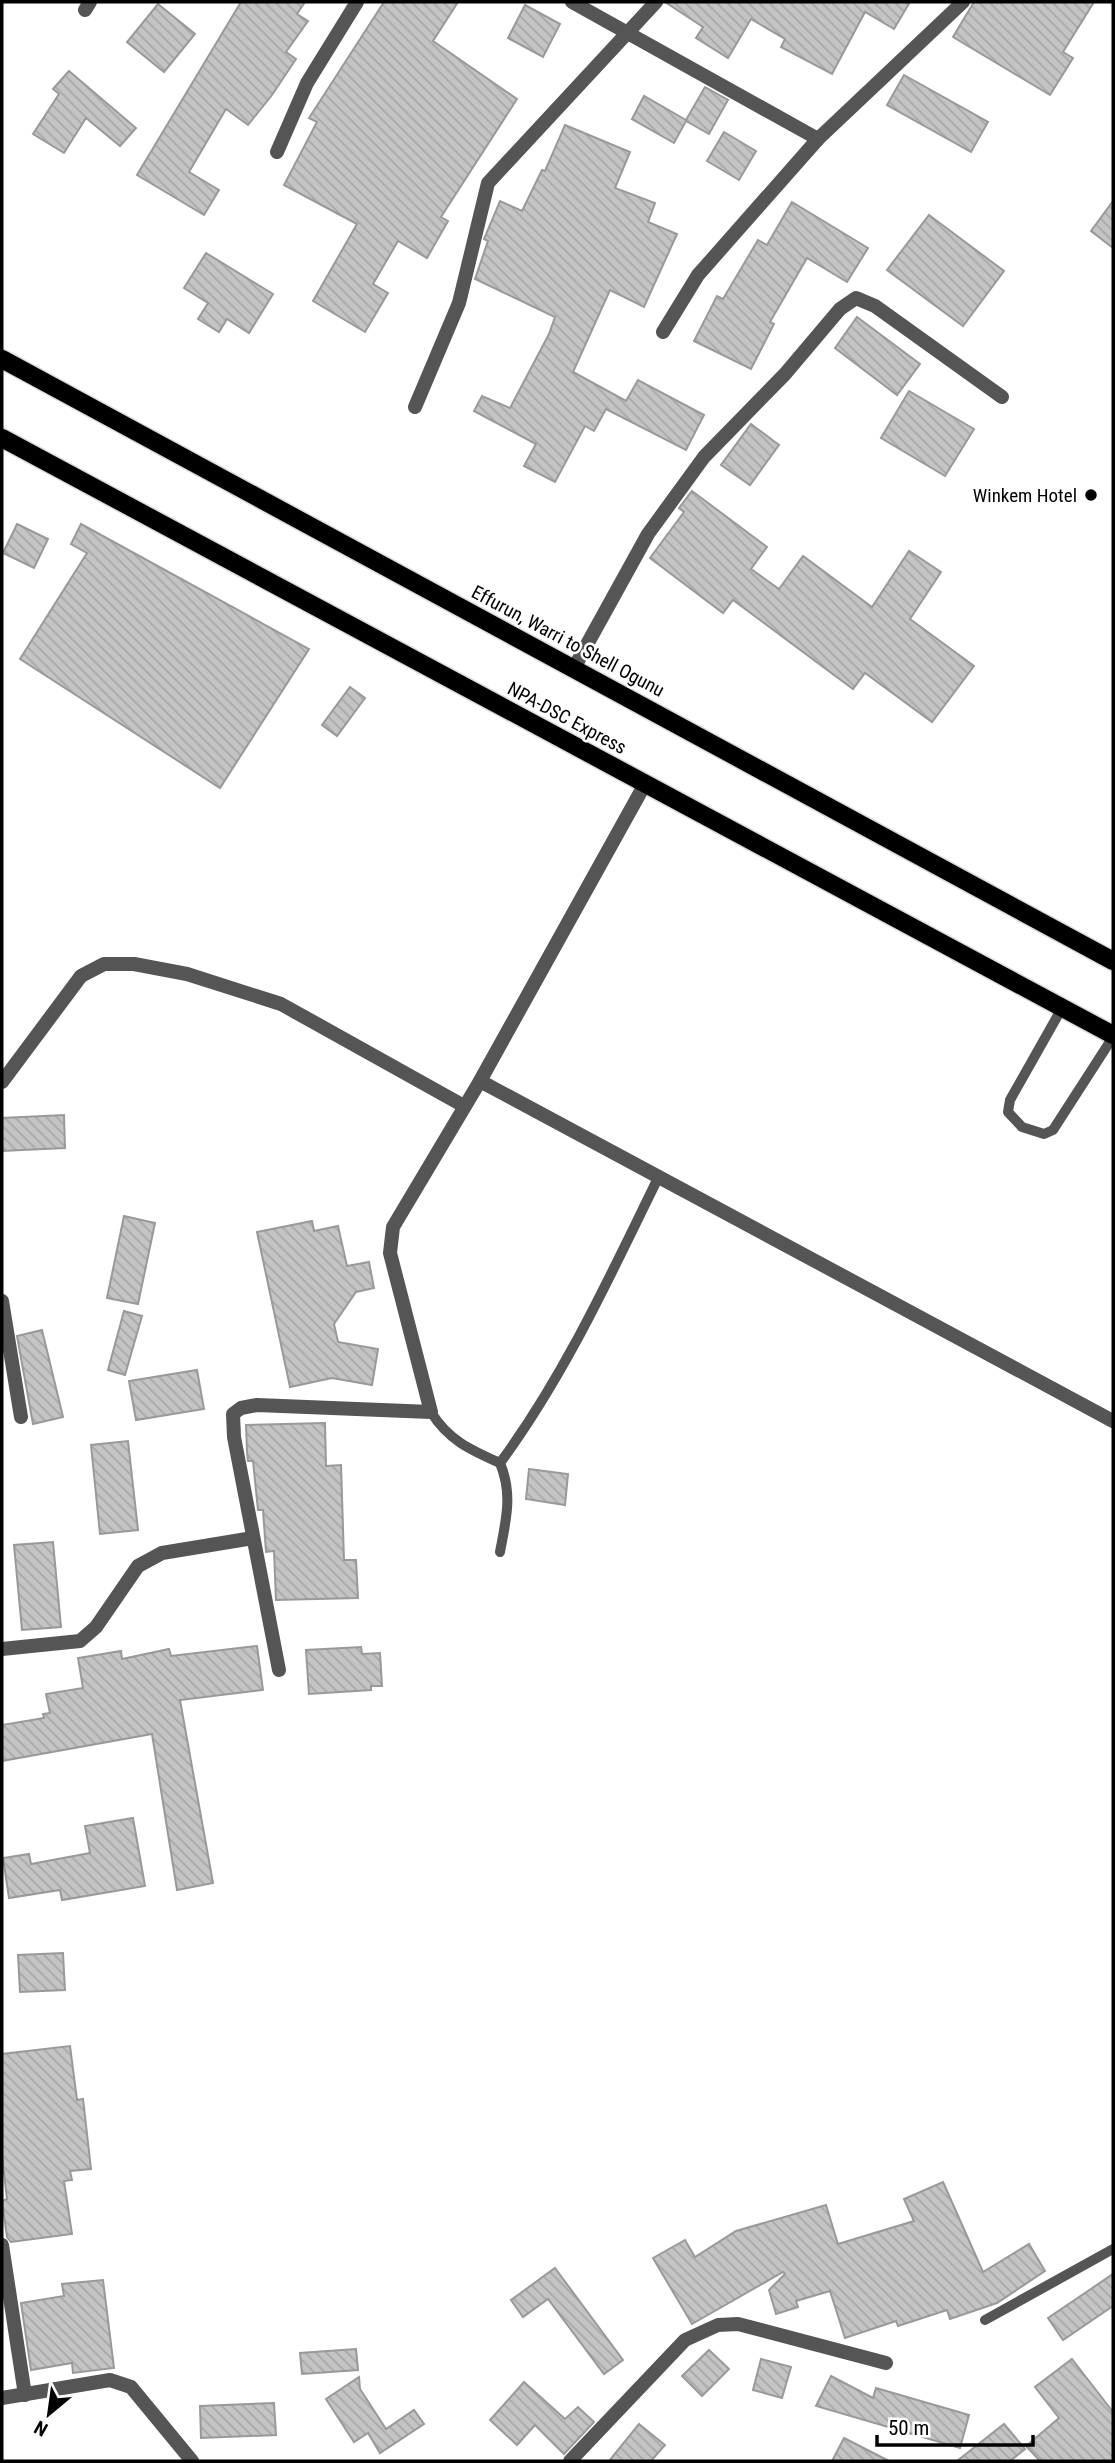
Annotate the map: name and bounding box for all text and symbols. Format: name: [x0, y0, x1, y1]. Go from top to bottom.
place label: Winkem Hotel: [973, 484, 1077, 507]
marker: Winkem Hotel: [1083, 487, 1099, 503]
street label: Effurun, Warri to Shell Ogunu: [468, 580, 668, 702]
street label: NPA-DSC Express: [504, 677, 630, 759]
north arrow: [14, 2379, 84, 2449]
scale bar: [877, 2404, 1033, 2448]
text: N: [30, 2416, 52, 2441]
text: 50 m: [888, 2416, 929, 2440]

